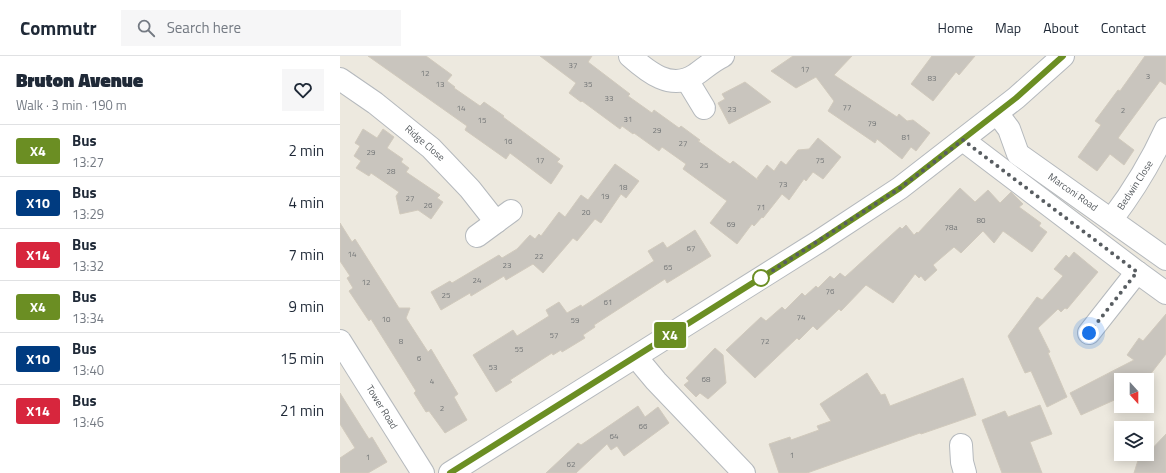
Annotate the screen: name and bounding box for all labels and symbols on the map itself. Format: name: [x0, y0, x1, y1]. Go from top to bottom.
house number: 37: [569, 59, 577, 71]
house number: 17: [801, 63, 809, 75]
house number: 12: [421, 67, 429, 79]
house number: 3: [1146, 70, 1150, 82]
house number: 83: [928, 72, 936, 84]
house number: 13: [436, 78, 444, 90]
house number: 35: [584, 78, 593, 90]
house number: 33: [605, 92, 613, 104]
house number: 77: [843, 101, 851, 113]
house number: 14: [457, 102, 466, 114]
house number: 23: [728, 103, 736, 115]
house number: 2: [1121, 104, 1125, 116]
house number: 31: [624, 113, 632, 125]
house number: 15: [478, 114, 487, 126]
house number: 79: [868, 117, 877, 129]
street label: Ridge Close: [402, 121, 448, 165]
house number: 29: [653, 124, 662, 136]
house number: 81: [902, 131, 910, 143]
house number: 16: [504, 135, 513, 147]
house number: 27: [679, 137, 687, 149]
house number: 29: [367, 146, 376, 158]
house number: 17: [536, 154, 544, 166]
house number: 75: [816, 154, 825, 166]
street label: Bedwin Close: [1113, 157, 1157, 213]
house number: 25: [700, 159, 709, 171]
house number: 28: [387, 165, 396, 177]
street label: Marconi Road: [1045, 169, 1101, 215]
house number: 73: [779, 178, 787, 190]
house number: 18: [619, 181, 628, 193]
house number: 19: [601, 190, 610, 202]
house number: 27: [406, 192, 414, 204]
house number: 26: [424, 199, 433, 211]
house number: 71: [757, 201, 765, 213]
house number: 20: [582, 206, 591, 218]
house number: 80: [977, 214, 986, 226]
house number: 69: [727, 218, 736, 230]
house number: 78a: [945, 221, 957, 233]
house number: 67: [687, 242, 695, 254]
house number: 14: [348, 248, 357, 260]
house number: 22: [535, 250, 543, 262]
house number: 23: [503, 259, 511, 271]
house number: 65: [664, 261, 673, 273]
unlabelled marker: [752, 269, 770, 287]
house number: 24: [473, 274, 482, 286]
house number: 12: [362, 276, 370, 288]
house number: 76: [826, 285, 835, 297]
house number: 25: [442, 289, 451, 301]
house number: 61: [604, 296, 612, 308]
house number: 74: [797, 311, 806, 323]
house number: 10: [382, 313, 391, 325]
house number: 59: [571, 314, 580, 326]
line badge: X4: [652, 322, 688, 348]
your location: [1079, 323, 1099, 343]
house number: 57: [550, 329, 558, 341]
house number: 8: [399, 335, 404, 347]
house number: 72: [761, 335, 769, 347]
house number: 55: [515, 343, 524, 355]
house number: 6: [417, 352, 422, 364]
house number: 53: [489, 361, 497, 373]
house number: 68: [702, 373, 711, 385]
north arrow: [1114, 373, 1154, 413]
house number: 4: [430, 375, 435, 387]
street label: Tower Road: [363, 382, 401, 432]
house number: 2: [440, 402, 444, 414]
house number: 66: [639, 420, 648, 432]
house number: 64: [610, 430, 619, 442]
house number: 1: [790, 449, 794, 461]
house number: 1: [366, 451, 370, 463]
house number: 62: [567, 458, 575, 470]

